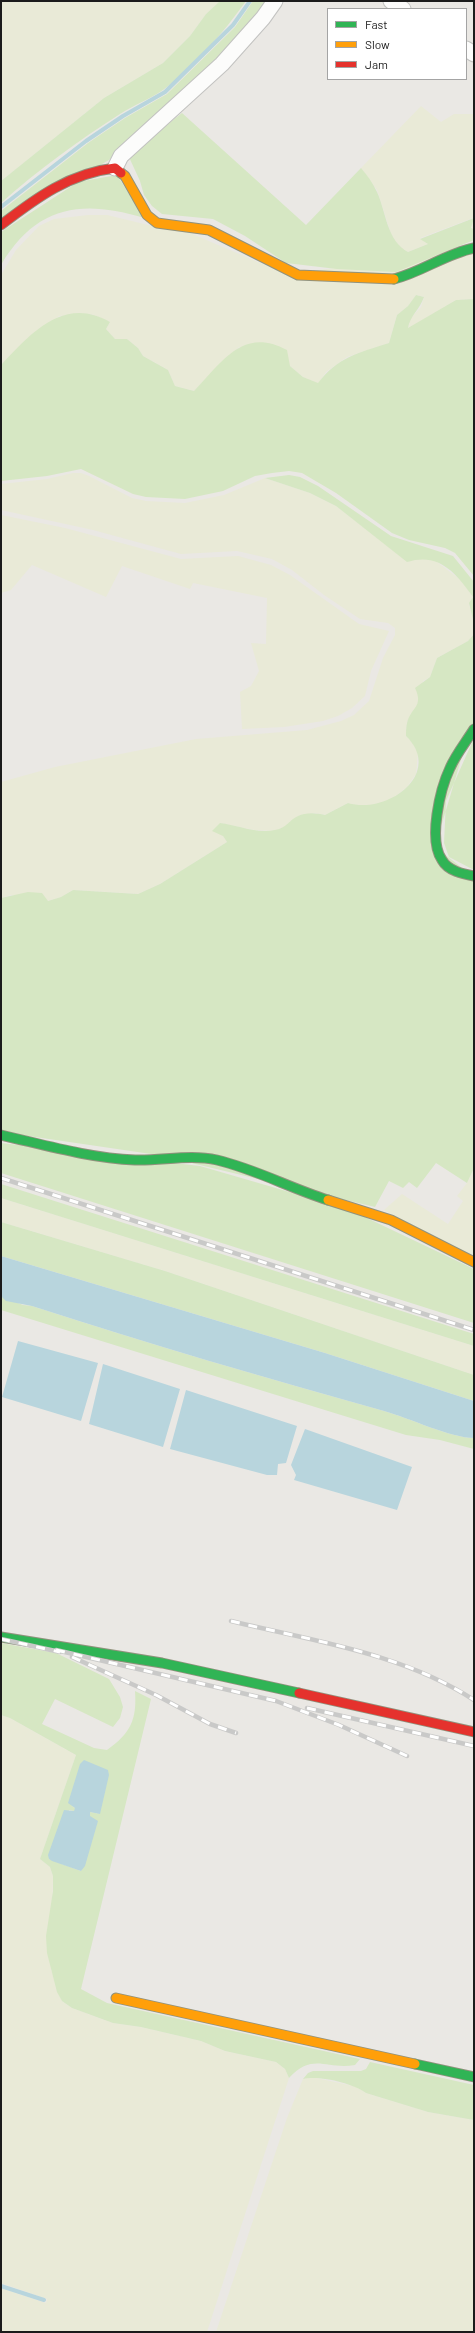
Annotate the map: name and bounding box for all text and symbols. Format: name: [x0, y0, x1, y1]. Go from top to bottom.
legend: [327, 8, 467, 80]
text: Fast: [365, 17, 388, 31]
text: Slow: [365, 37, 390, 51]
text: Jam: [365, 57, 388, 71]

